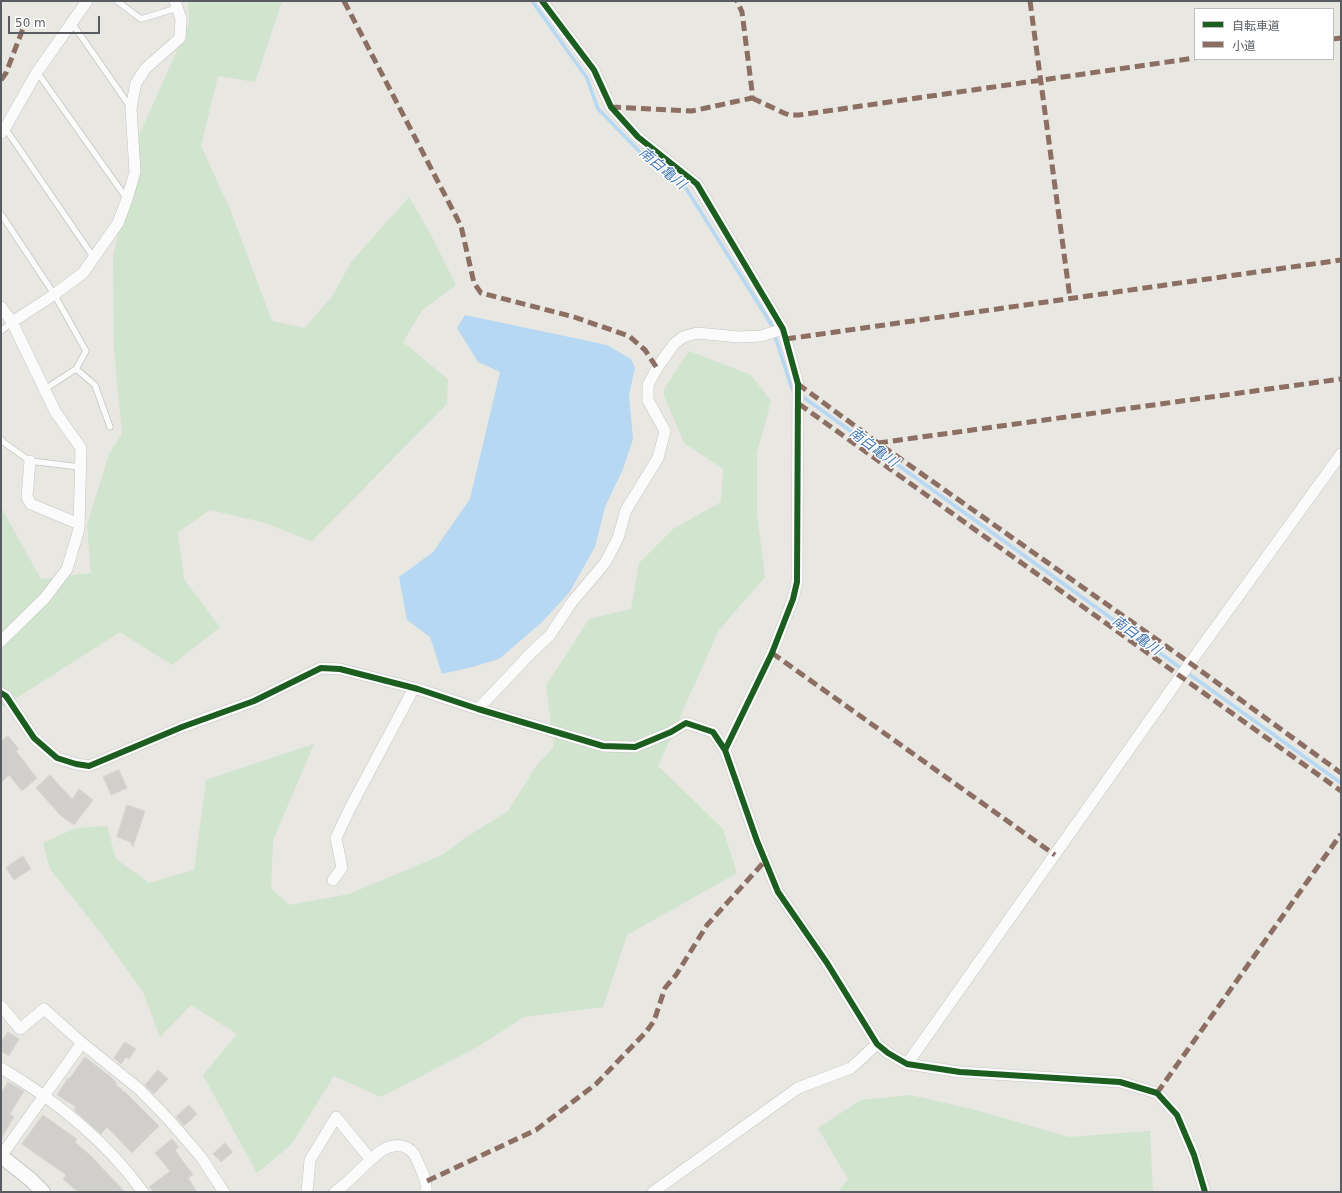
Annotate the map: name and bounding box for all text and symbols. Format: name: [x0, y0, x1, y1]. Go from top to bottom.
scale bar: [10, 8, 102, 34]
legend: [1194, 8, 1334, 60]
text: 50 m: [15, 16, 46, 30]
text: 自転車道: [1232, 19, 1280, 33]
text: 小道: [1232, 39, 1256, 53]
water label: 南白亀川: [635, 145, 689, 193]
water label: 南白亀川: [845, 425, 901, 471]
water label: 南白亀川: [1108, 613, 1164, 659]

